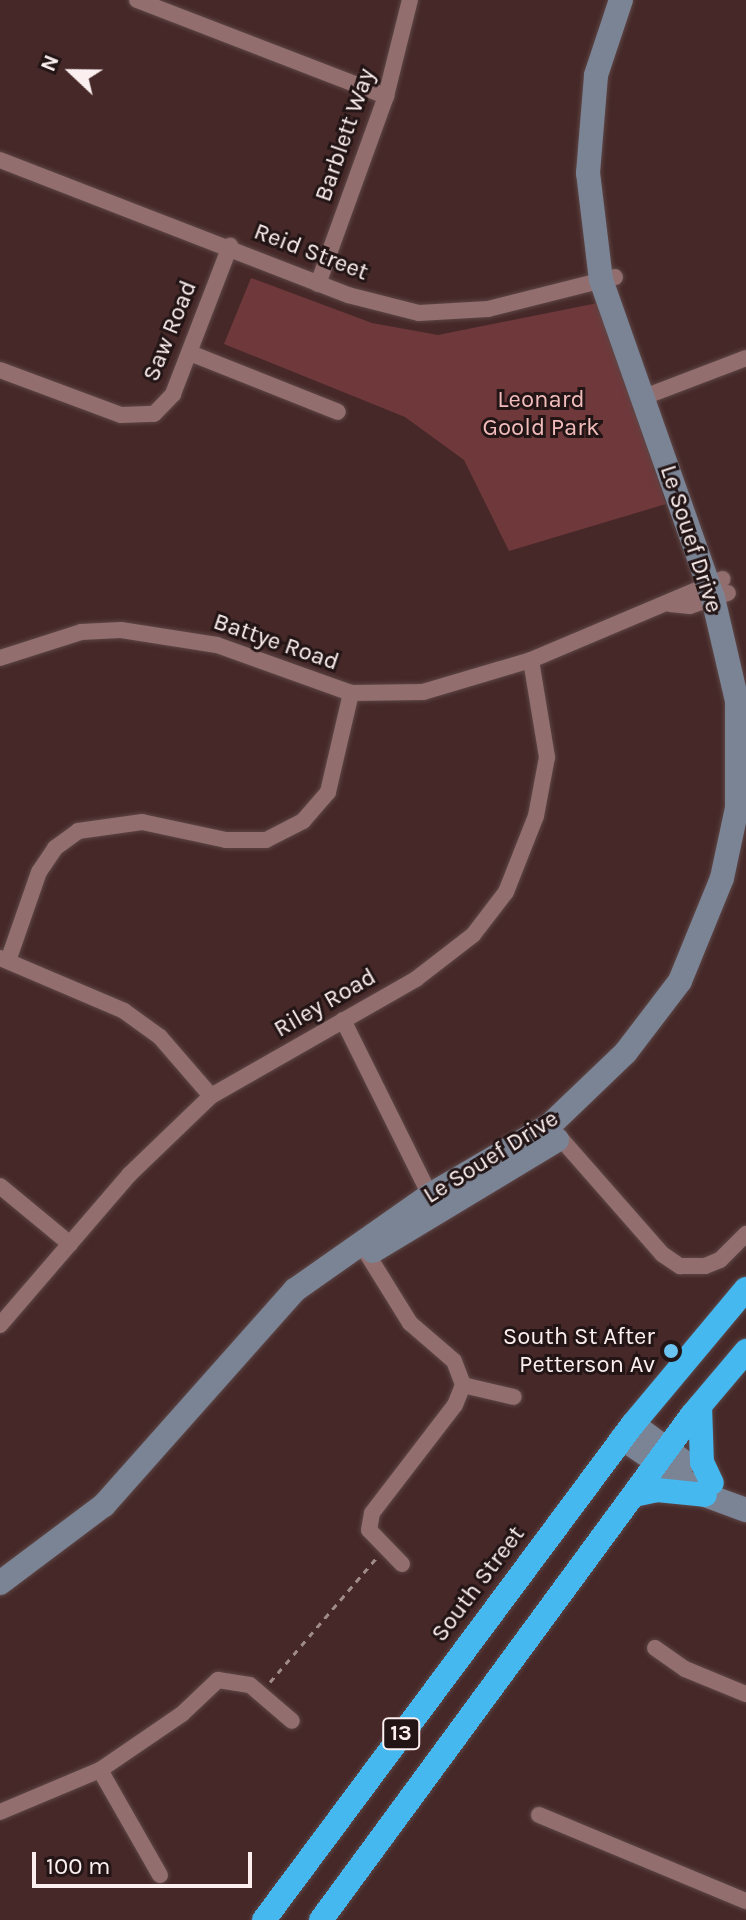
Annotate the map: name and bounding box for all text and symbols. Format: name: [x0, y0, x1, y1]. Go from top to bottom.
north arrow: [32, 32, 112, 112]
text: N: [35, 51, 65, 75]
street label: Barblett Way: [309, 65, 381, 205]
street label: Reid Street: [250, 217, 372, 287]
street label: Saw Road: [137, 276, 203, 386]
park label: Leonard Goold Park: [482, 386, 600, 442]
street label: Le Souef Drive: [654, 461, 728, 617]
street label: Battye Road: [210, 607, 342, 677]
street label: Riley Road: [269, 962, 381, 1044]
street label: Le Souef Drive: [418, 1104, 564, 1210]
place label: South St After Petterson Av: [503, 1323, 655, 1379]
marker: South St After Petterson Av: [662, 1342, 680, 1360]
street label: South Street: [425, 1521, 531, 1647]
road number: 13: [381, 1716, 421, 1752]
scale bar: [36, 1836, 256, 1886]
text: 100 m: [46, 1852, 111, 1880]

